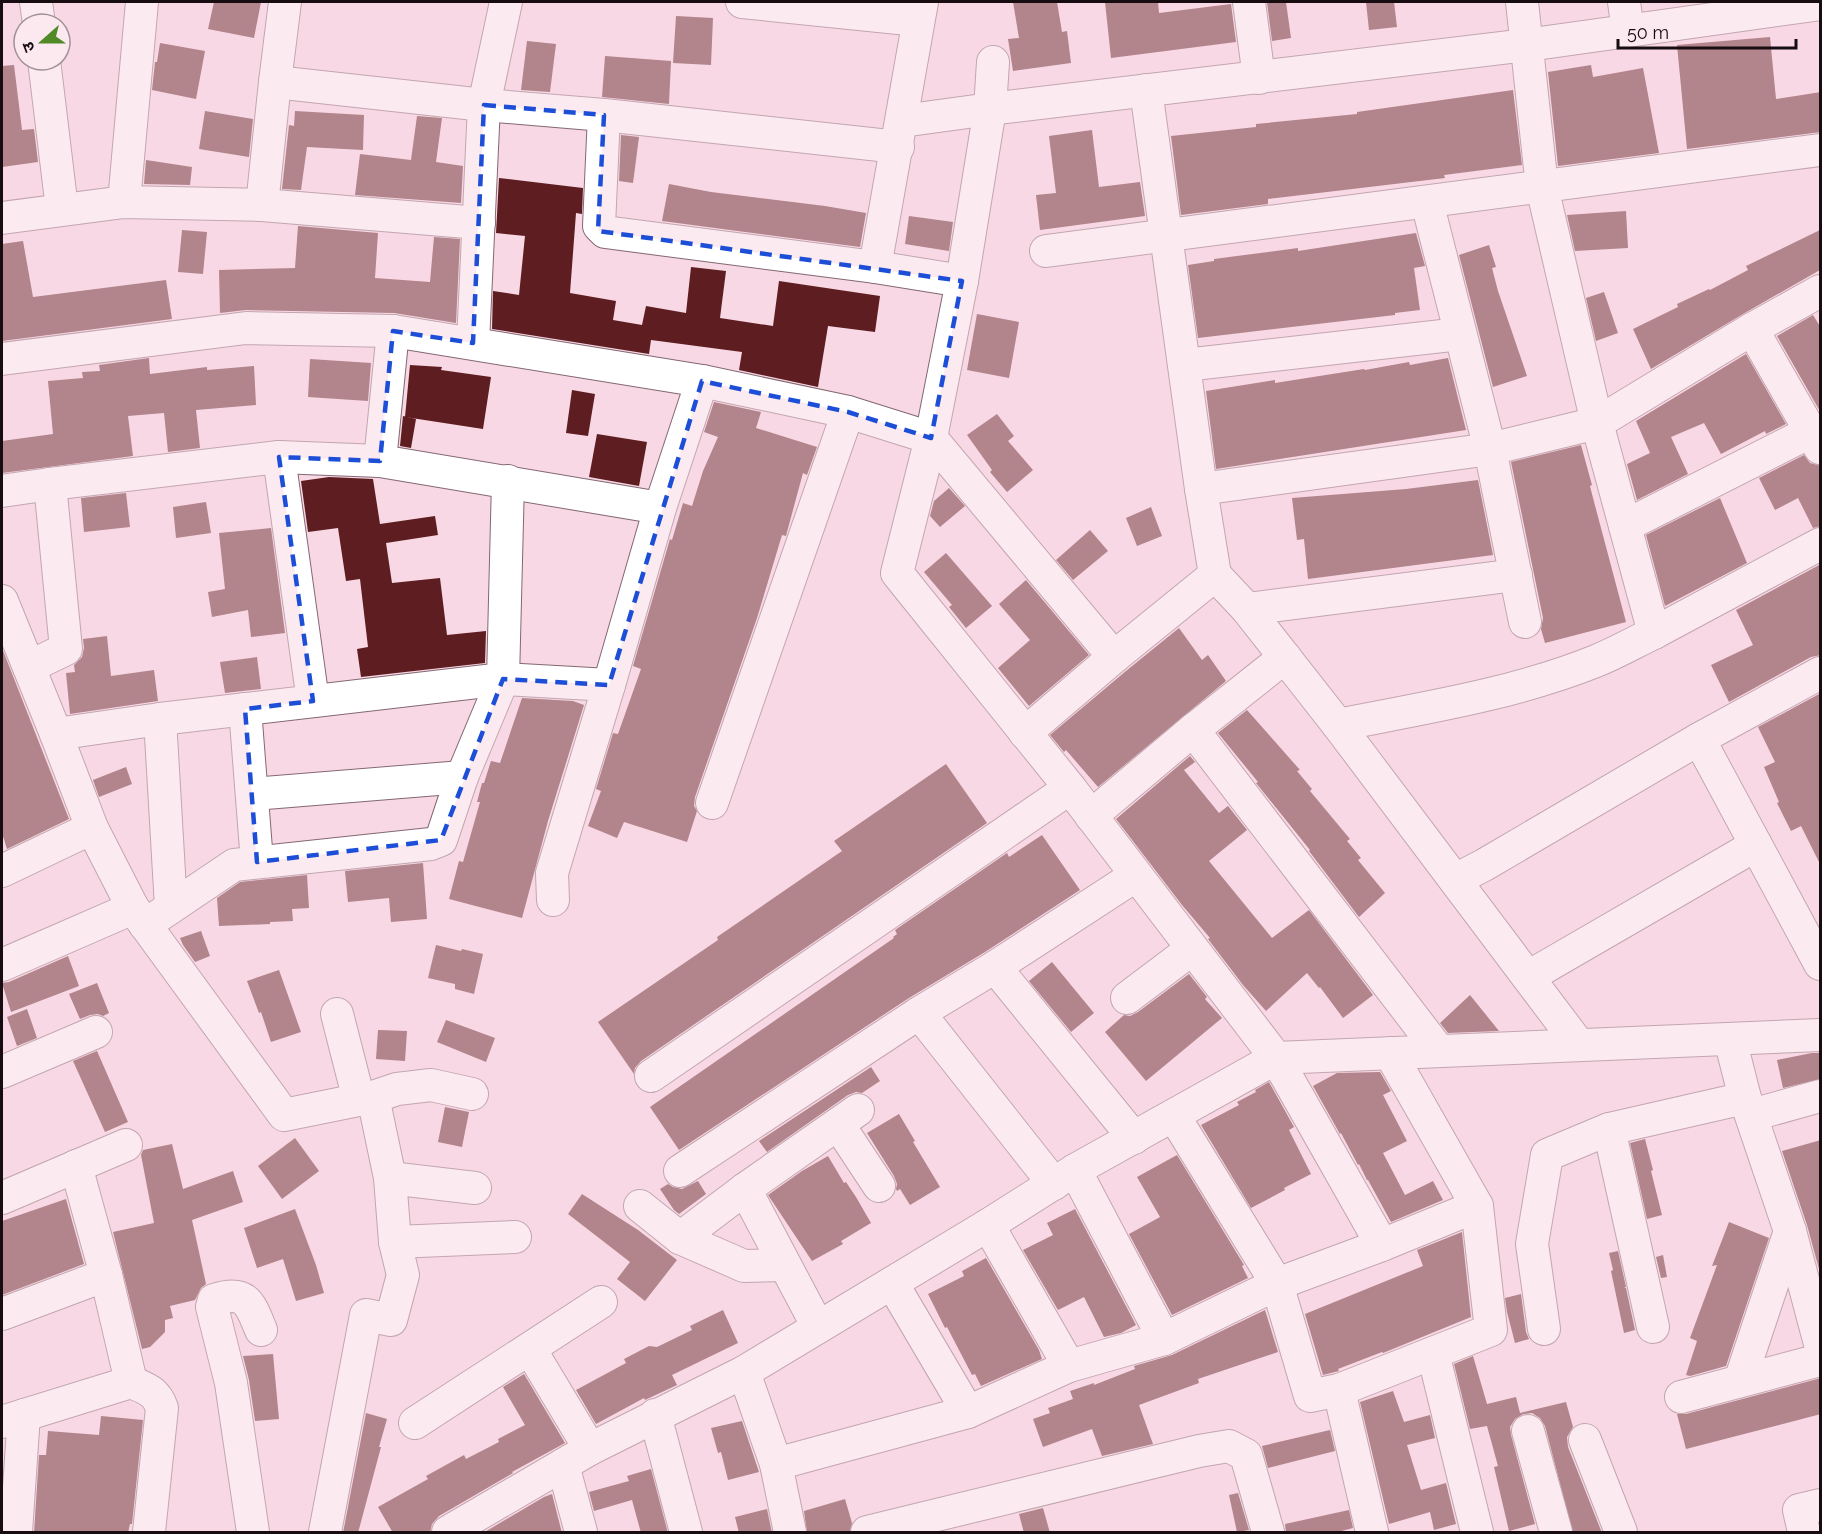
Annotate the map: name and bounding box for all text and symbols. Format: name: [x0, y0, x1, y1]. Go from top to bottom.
north arrow: [12, 12, 72, 72]
scale bar: [1618, 12, 1796, 50]
text: 50 m: [1627, 22, 1669, 43]
text: उ: [18, 39, 39, 55]

